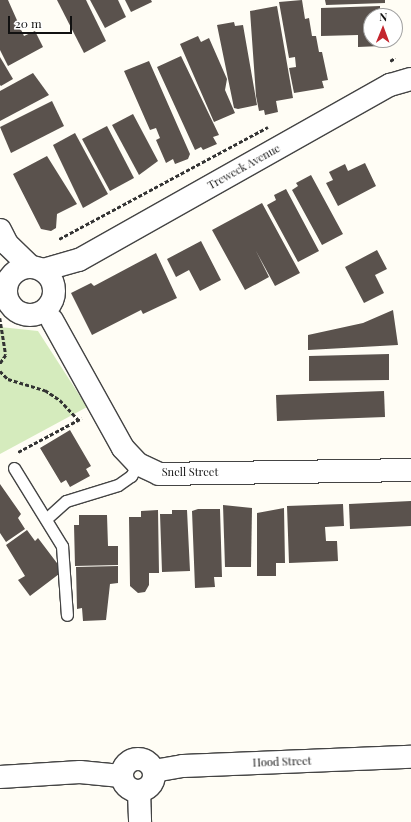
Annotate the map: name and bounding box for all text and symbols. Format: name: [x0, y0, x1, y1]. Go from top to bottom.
scale bar: [10, 8, 74, 34]
north arrow: [363, 8, 403, 48]
text: N: [379, 9, 387, 24]
text: 20 m: [15, 15, 42, 31]
street label: Treweck Avenue: [205, 141, 283, 193]
street label: Snell Street: [162, 465, 218, 479]
street label: Hood Street: [252, 754, 312, 770]

